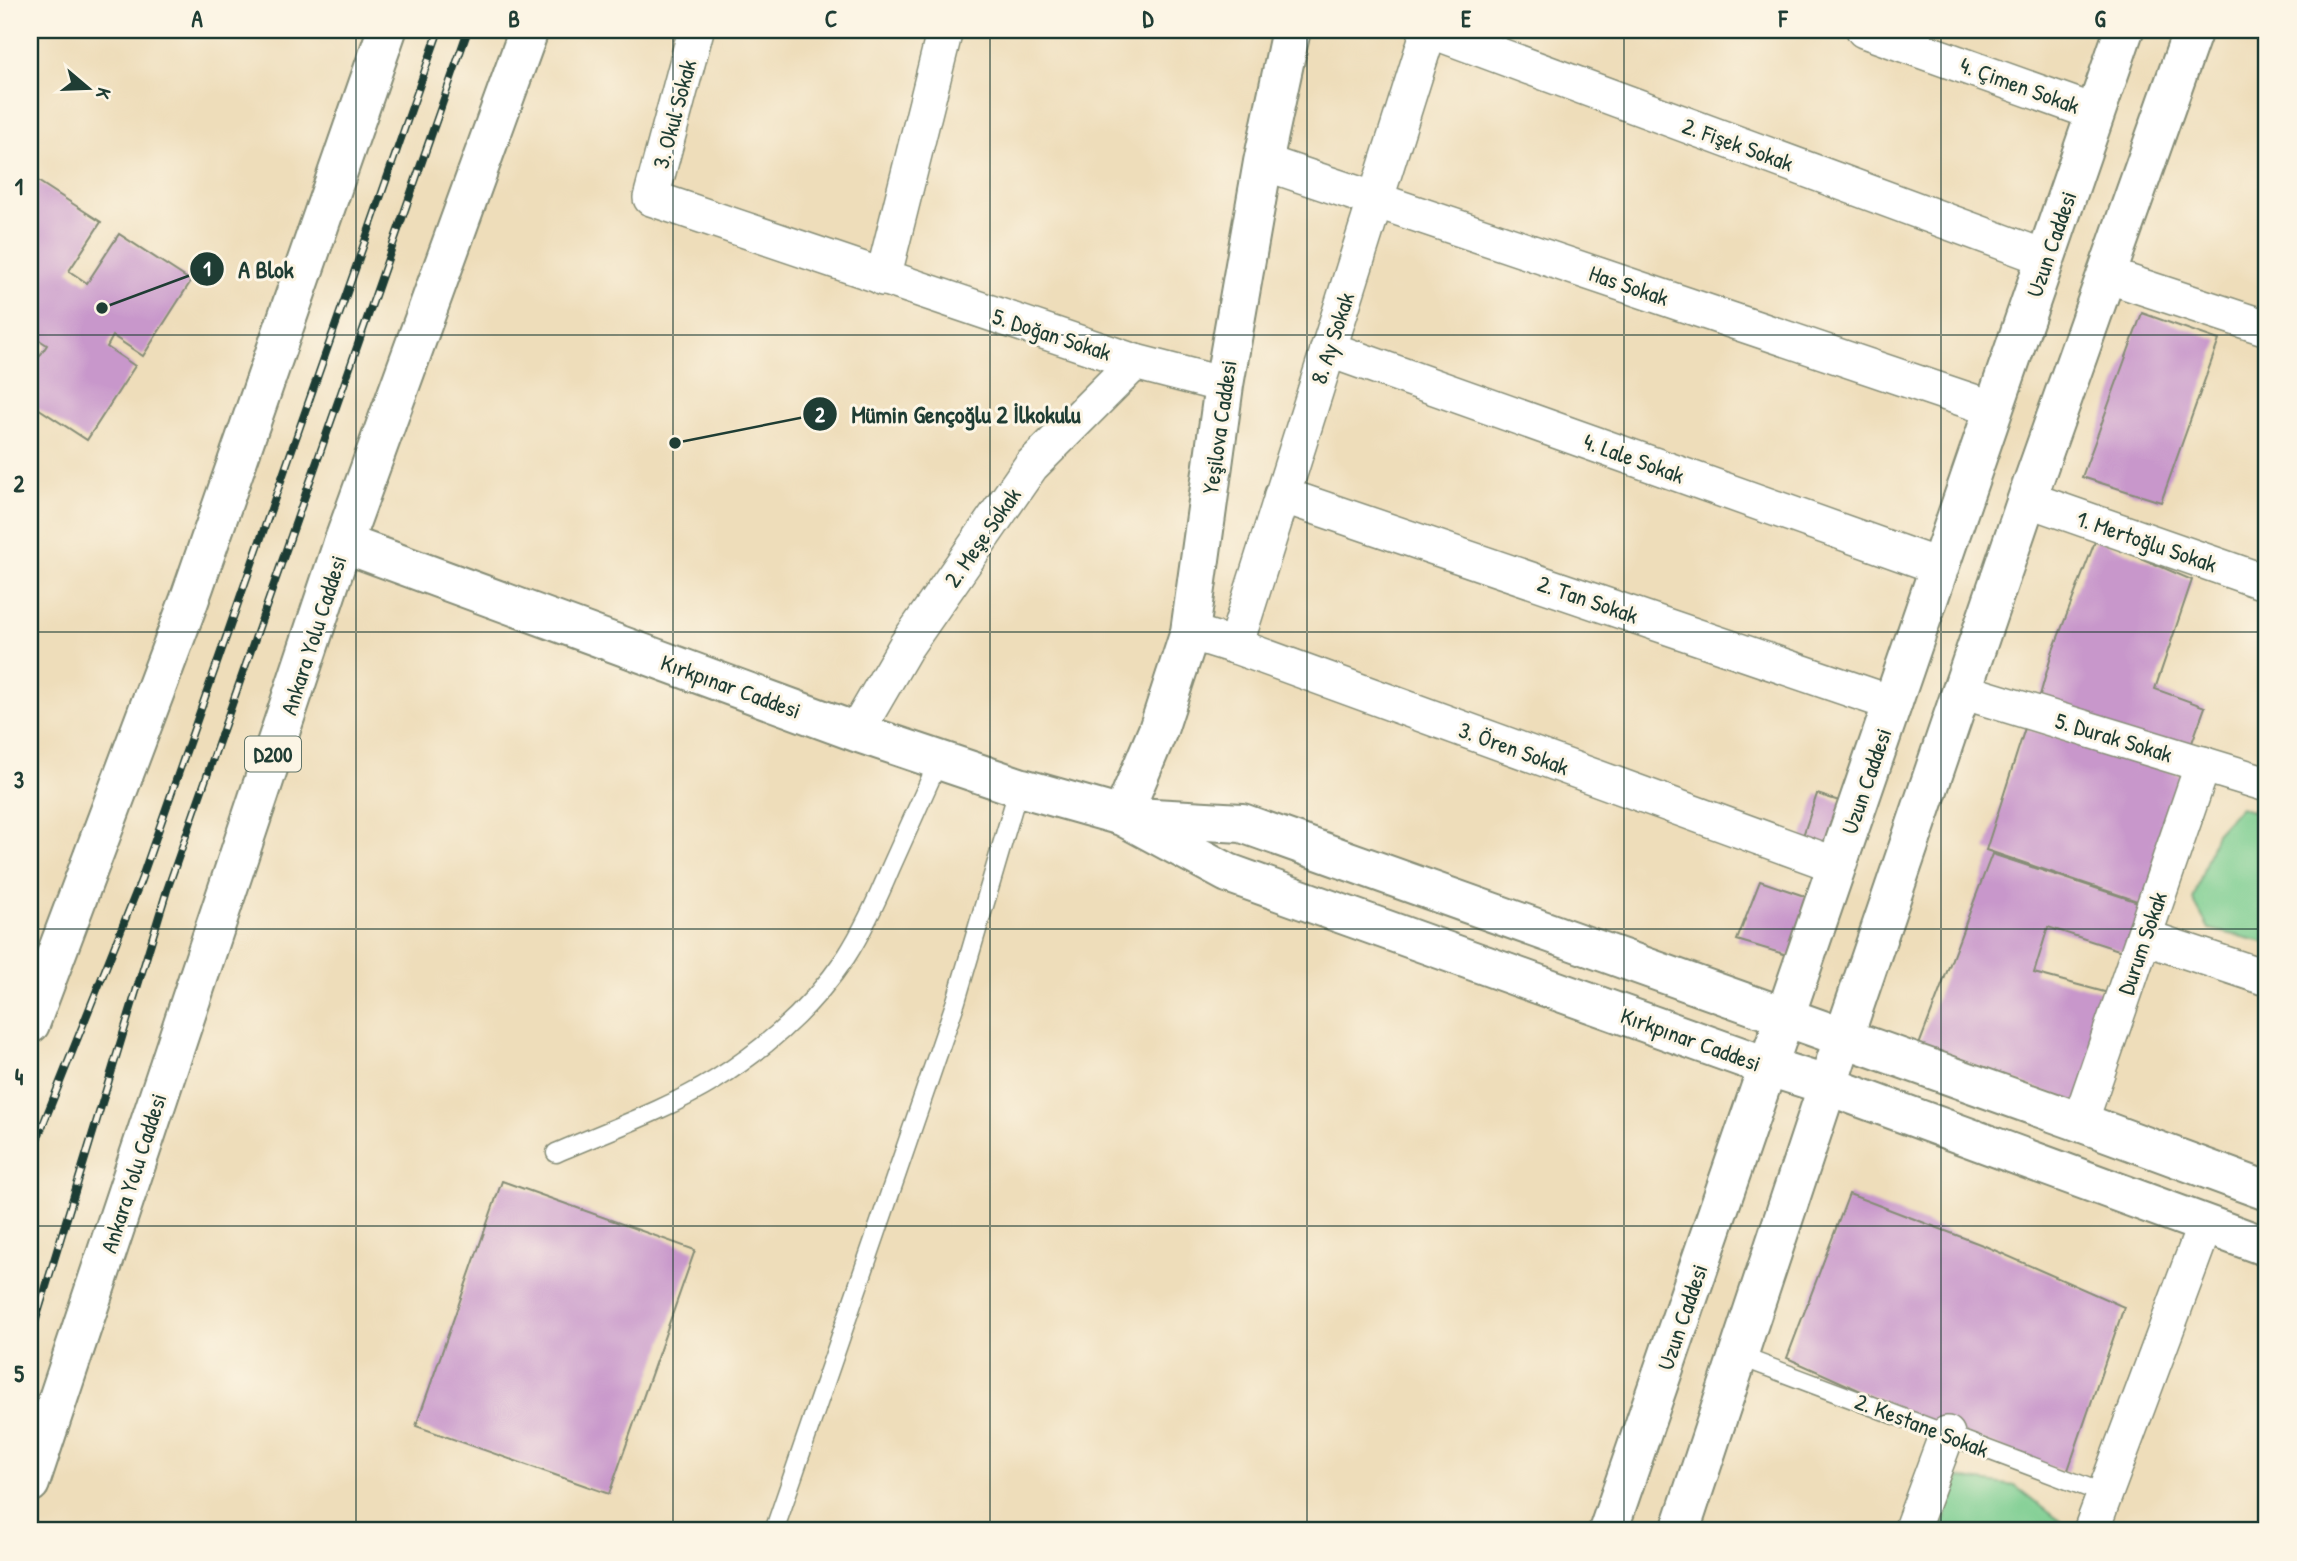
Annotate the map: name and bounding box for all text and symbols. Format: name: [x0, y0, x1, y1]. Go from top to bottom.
text: A: [191, 3, 203, 34]
text: B: [508, 3, 520, 34]
text: C: [825, 3, 837, 34]
text: D: [1143, 3, 1155, 34]
text: E: [1461, 3, 1472, 34]
text: F: [1778, 3, 1789, 34]
text: G: [2094, 3, 2106, 34]
street label: 4. Çimen Sokak: [1956, 49, 2084, 121]
north arrow: [52, 52, 122, 122]
street label: 3. Okul Sokak: [645, 56, 704, 172]
text: K: [90, 85, 118, 103]
street label: 2. Fişek Sokak: [1678, 110, 1798, 178]
text: 1: [15, 171, 23, 202]
street label: Uzun Caddesi: [2018, 187, 2084, 301]
callout: A Blok: [190, 247, 308, 292]
text: A Blok: [238, 253, 294, 285]
text: 1: [203, 254, 211, 283]
street label: Has Sokak: [1585, 257, 1673, 313]
street label: 8. Ay Sokak: [1303, 288, 1361, 388]
street label: 5. Doğan Sokak: [989, 300, 1116, 368]
street label: Yeşilova Caddesi: [1194, 358, 1244, 496]
callout: Mümin Gençoğlu 2 İlkokulu: [802, 392, 1094, 437]
text: Mümin Gençoğlu 2 İlkokulu: [852, 398, 1081, 431]
text: 2: [815, 400, 825, 429]
street label: 4. Lale Sokak: [1579, 425, 1689, 491]
text: 2: [14, 468, 25, 499]
street label: 2. Meşe Sokak: [936, 481, 1028, 593]
street label: 1. Mertoğlu Sokak: [2073, 503, 2222, 580]
street label: Ankara Yolu Caddesi: [273, 551, 353, 719]
street label: 2. Tan Sokak: [1534, 567, 1643, 631]
street label: Kırkpınar Caddesi: [657, 646, 805, 726]
street label: 5. Durak Sokak: [2052, 705, 2177, 770]
street label: 3. Ören Sokak: [1455, 714, 1574, 782]
street label: Uzun Caddesi: [1833, 724, 1899, 838]
road number: D200: [245, 736, 301, 772]
text: 3: [14, 764, 24, 795]
street label: Durum Sokak: [2110, 887, 2174, 999]
street label: Kırkpınar Caddesi: [1617, 999, 1765, 1079]
text: 4: [15, 1061, 24, 1092]
street label: Ankara Yolu Caddesi: [93, 1089, 173, 1257]
street label: Uzun Caddesi: [1649, 1260, 1715, 1374]
text: 5: [14, 1358, 24, 1389]
street label: 2. Kestane Sokak: [1851, 1385, 1994, 1465]

